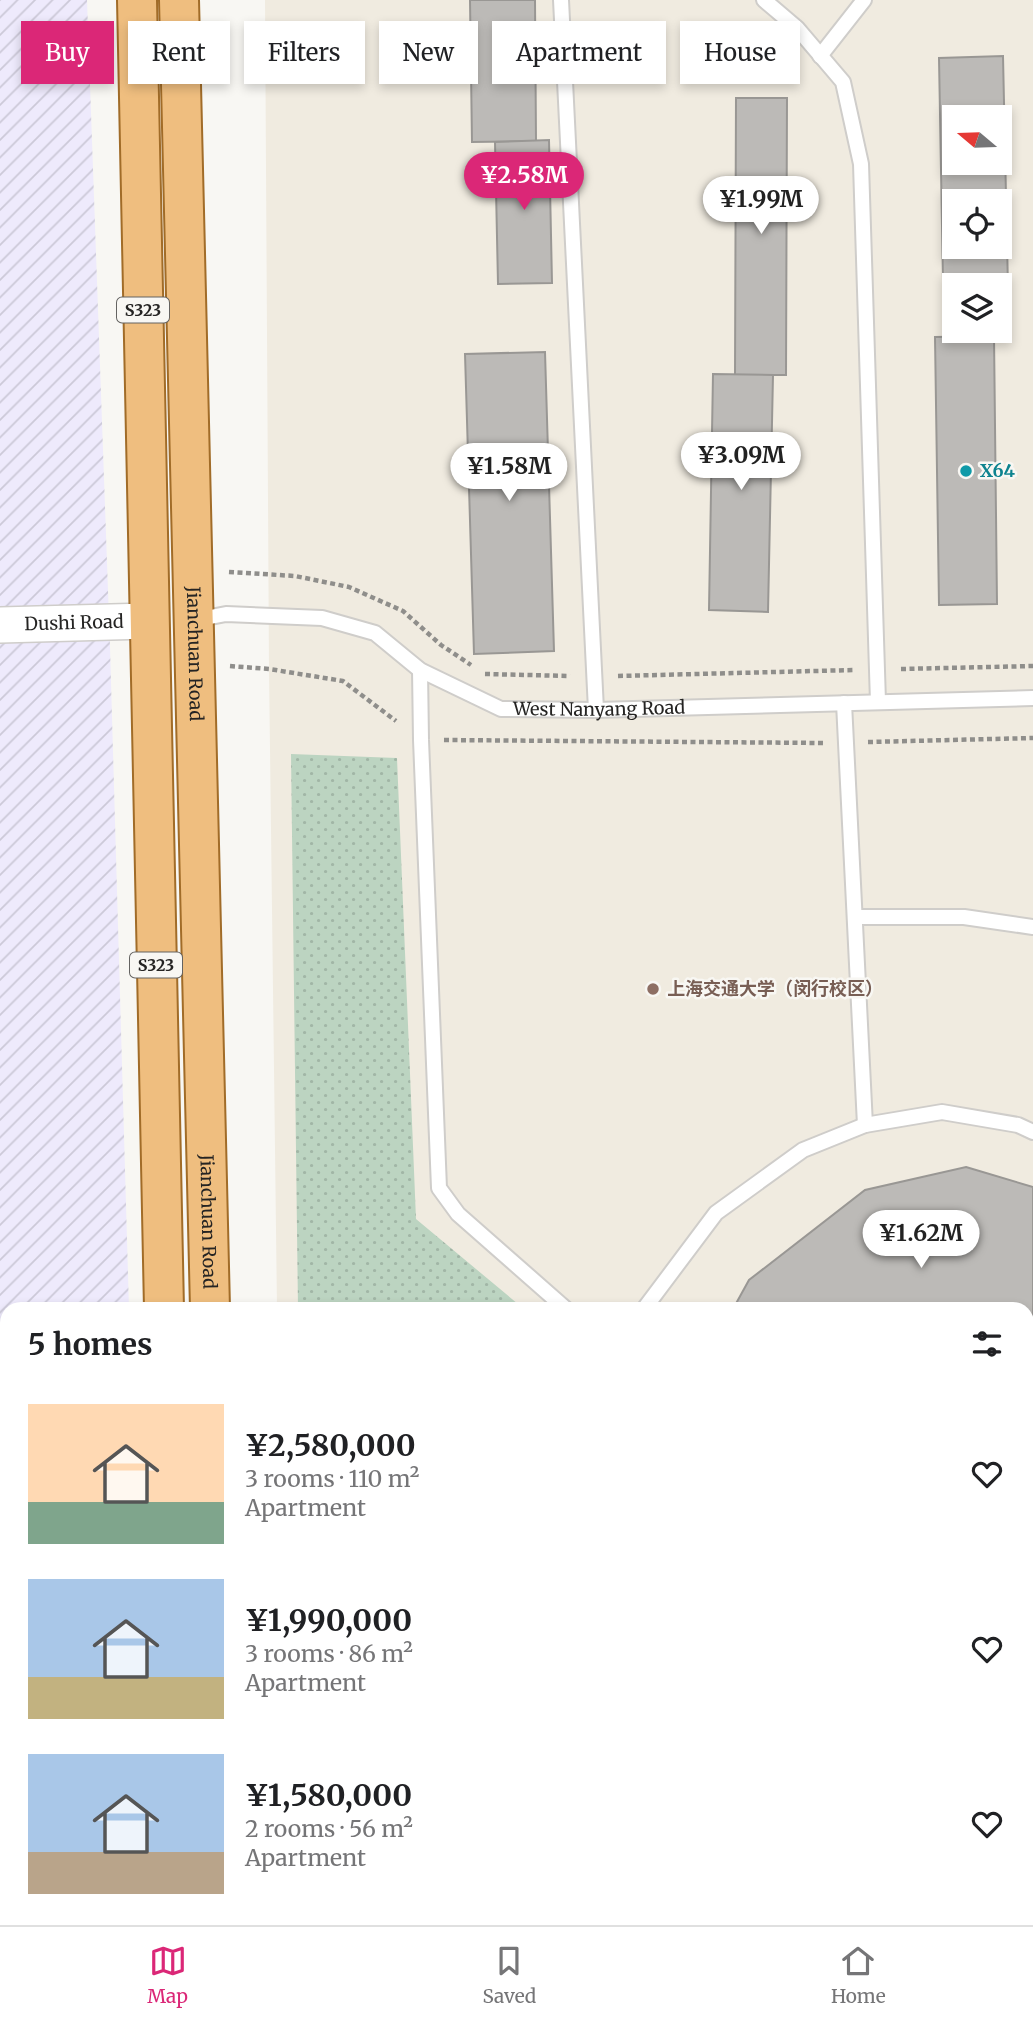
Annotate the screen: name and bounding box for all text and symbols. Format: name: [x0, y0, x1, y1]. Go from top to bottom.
chip: Buy: [21, 21, 114, 84]
chip: Rent: [128, 21, 230, 84]
chip: Filters: [244, 21, 365, 84]
chip: New: [379, 21, 478, 84]
chip: Apartment: [492, 21, 666, 84]
chip: House: [680, 21, 800, 84]
north arrow: [942, 105, 1012, 175]
map controls: [942, 105, 1012, 343]
pin: ¥2.58M: [467, 152, 581, 212]
text: ¥2.58M: [480, 160, 568, 189]
pin: ¥1.99M: [704, 176, 818, 236]
text: ¥1.99M: [719, 184, 803, 213]
button: locate: [942, 189, 1012, 259]
button: layers: [942, 273, 1012, 343]
road number: S323: [117, 298, 169, 322]
pin: ¥3.09M: [684, 433, 798, 492]
text: ¥3.09M: [697, 440, 785, 469]
pin: ¥1.58M: [452, 444, 566, 503]
text: ¥1.58M: [466, 451, 552, 480]
place label: X64: [980, 459, 1016, 482]
marker: X64: [958, 463, 974, 479]
street label: Jianchuan Road: [182, 585, 208, 722]
street label: Dushi Road: [24, 610, 124, 635]
street label: West Nanyang Road: [512, 696, 686, 721]
road number: S323: [130, 953, 182, 978]
place label: 上海交通大学（闵行校区）: [667, 977, 883, 1000]
marker: 上海交通大学（闵行校区）: [645, 981, 661, 997]
street label: Jianchuan Road: [195, 1153, 222, 1289]
pin: ¥1.62M: [864, 1210, 978, 1270]
text: ¥1.62M: [879, 1218, 963, 1247]
text: 5 homes: [28, 1325, 153, 1363]
icon: filters: [968, 1325, 1006, 1363]
text: ¥2,580,000: [245, 1426, 416, 1464]
icon: home: [84, 1432, 168, 1516]
icon: heart: [968, 1455, 1006, 1493]
text: 3 rooms · 110 m²: [245, 1464, 419, 1493]
text: Apartment: [245, 1493, 366, 1522]
text: ¥1,990,000: [245, 1601, 412, 1639]
icon: home: [84, 1607, 168, 1691]
icon: heart: [968, 1630, 1006, 1668]
text: 3 rooms · 86 m²: [245, 1639, 413, 1668]
text: Apartment: [245, 1668, 366, 1697]
text: ¥1,580,000: [245, 1776, 412, 1814]
icon: home: [84, 1782, 168, 1866]
icon: heart: [968, 1805, 1006, 1843]
text: 2 rooms · 56 m²: [245, 1814, 413, 1843]
text: Apartment: [245, 1843, 366, 1872]
tab: Map: [147, 1942, 188, 2008]
tab: Saved: [482, 1942, 536, 2008]
tab: Home: [831, 1942, 886, 2008]

